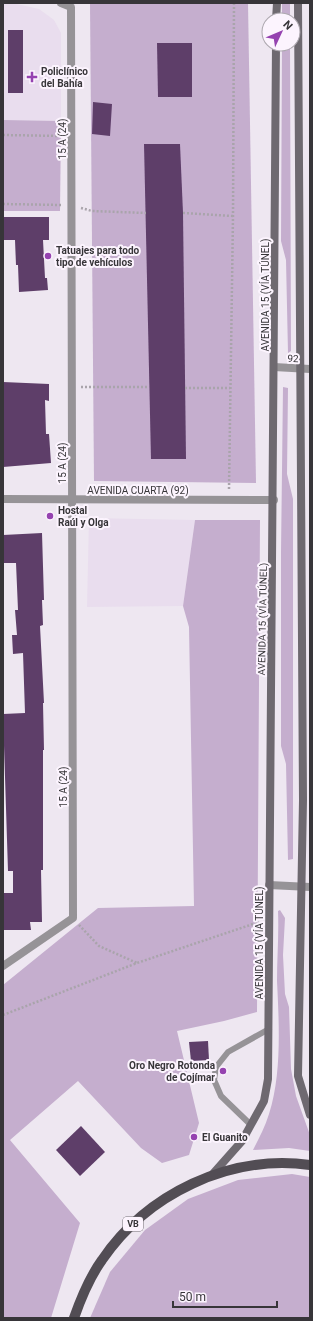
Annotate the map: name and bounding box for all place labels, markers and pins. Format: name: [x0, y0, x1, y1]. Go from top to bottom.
place label: Policlínico del Bahía: [41, 66, 88, 89]
marker: Policlínico del Bahía: [26, 71, 38, 83]
place label: Tatuajes para todo tipo de vehículos: [56, 245, 140, 268]
marker: Tatuajes para todo tipo de vehículos: [43, 251, 53, 261]
place label: Hostal Raúl y Olga: [58, 505, 109, 528]
marker: Hostal Raúl y Olga: [45, 511, 55, 521]
place label: Oro Negro Rotonda de Cojímar: [129, 1060, 216, 1083]
marker: Oro Negro Rotonda de Cojímar: [218, 1066, 228, 1076]
marker: El Guanito: [189, 1132, 199, 1142]
place label: El Guanito: [202, 1132, 248, 1143]

